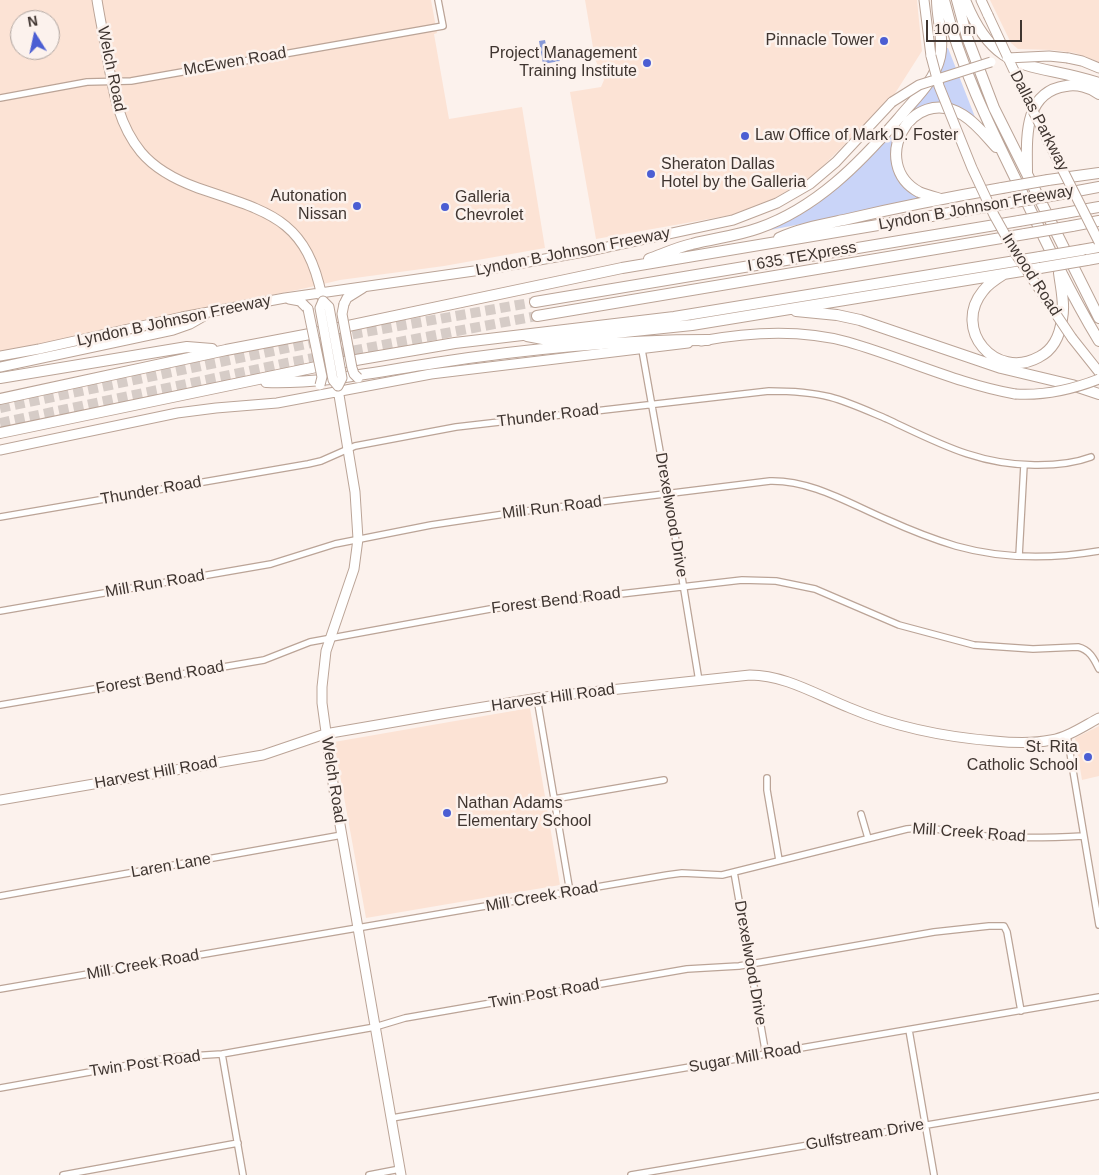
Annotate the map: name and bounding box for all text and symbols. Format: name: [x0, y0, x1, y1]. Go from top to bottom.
north arrow: [10, 10, 60, 60]
scale bar: [929, 10, 1025, 42]
text: N: [26, 12, 39, 30]
text: 100 m: [934, 20, 976, 37]
street label: Welch Road: [93, 25, 129, 113]
place label: Pinnacle Tower: [766, 31, 874, 51]
marker: Pinnacle Tower: [878, 35, 890, 47]
street label: McEwen Road: [182, 44, 288, 80]
place label: Project Management Training Institute: [489, 44, 637, 82]
marker: Project Management Training Institute: [641, 57, 653, 69]
street label: Dallas Parkway: [1005, 68, 1073, 174]
place label: Law Office of Mark D. Foster: [755, 126, 958, 146]
marker: Law Office of Mark D. Foster: [739, 130, 751, 142]
place label: Sheraton Dallas Hotel by the Galleria: [661, 155, 806, 193]
marker: Sheraton Dallas Hotel by the Galleria: [645, 168, 657, 180]
street label: Lyndon B Johnson Freeway: [877, 181, 1075, 235]
place label: Autonation Nissan: [270, 187, 347, 225]
place label: Galleria Chevrolet: [455, 188, 523, 226]
marker: Autonation Nissan: [351, 200, 363, 212]
marker: Galleria Chevrolet: [439, 201, 451, 213]
street label: Lyndon B Johnson Freeway: [474, 224, 672, 280]
street label: Inwood Road: [997, 230, 1065, 320]
street label: I 635 TEXpress: [746, 238, 858, 276]
street label: Lyndon B Johnson Freeway: [75, 291, 273, 351]
street label: Thunder Road: [496, 400, 600, 432]
street label: Drexelwood Drive: [651, 451, 691, 579]
street label: Thunder Road: [99, 473, 203, 509]
street label: Mill Run Road: [501, 492, 603, 524]
street label: Mill Run Road: [104, 566, 206, 602]
street label: Forest Bend Road: [490, 584, 622, 618]
street label: Forest Bend Road: [94, 657, 226, 699]
street label: Harvest Hill Road: [490, 680, 616, 716]
street label: Welch Road: [317, 736, 349, 824]
place label: St. Rita Catholic School: [967, 738, 1078, 776]
marker: St. Rita Catholic School: [1082, 751, 1094, 763]
street label: Harvest Hill Road: [93, 753, 219, 793]
place label: Nathan Adams Elementary School: [457, 794, 591, 832]
marker: Nathan Adams Elementary School: [441, 807, 453, 819]
street label: Mill Creek Road: [912, 819, 1026, 847]
street label: Laren Lane: [129, 850, 213, 882]
street label: Mill Creek Road: [484, 878, 600, 916]
street label: Drexelwood Drive: [730, 899, 770, 1027]
street label: Mill Creek Road: [85, 946, 201, 984]
street label: Twin Post Road: [487, 975, 601, 1013]
street label: Sugar Mill Road: [687, 1039, 803, 1077]
street label: Twin Post Road: [88, 1047, 202, 1081]
street label: Gulfstream Drive: [804, 1115, 926, 1155]

